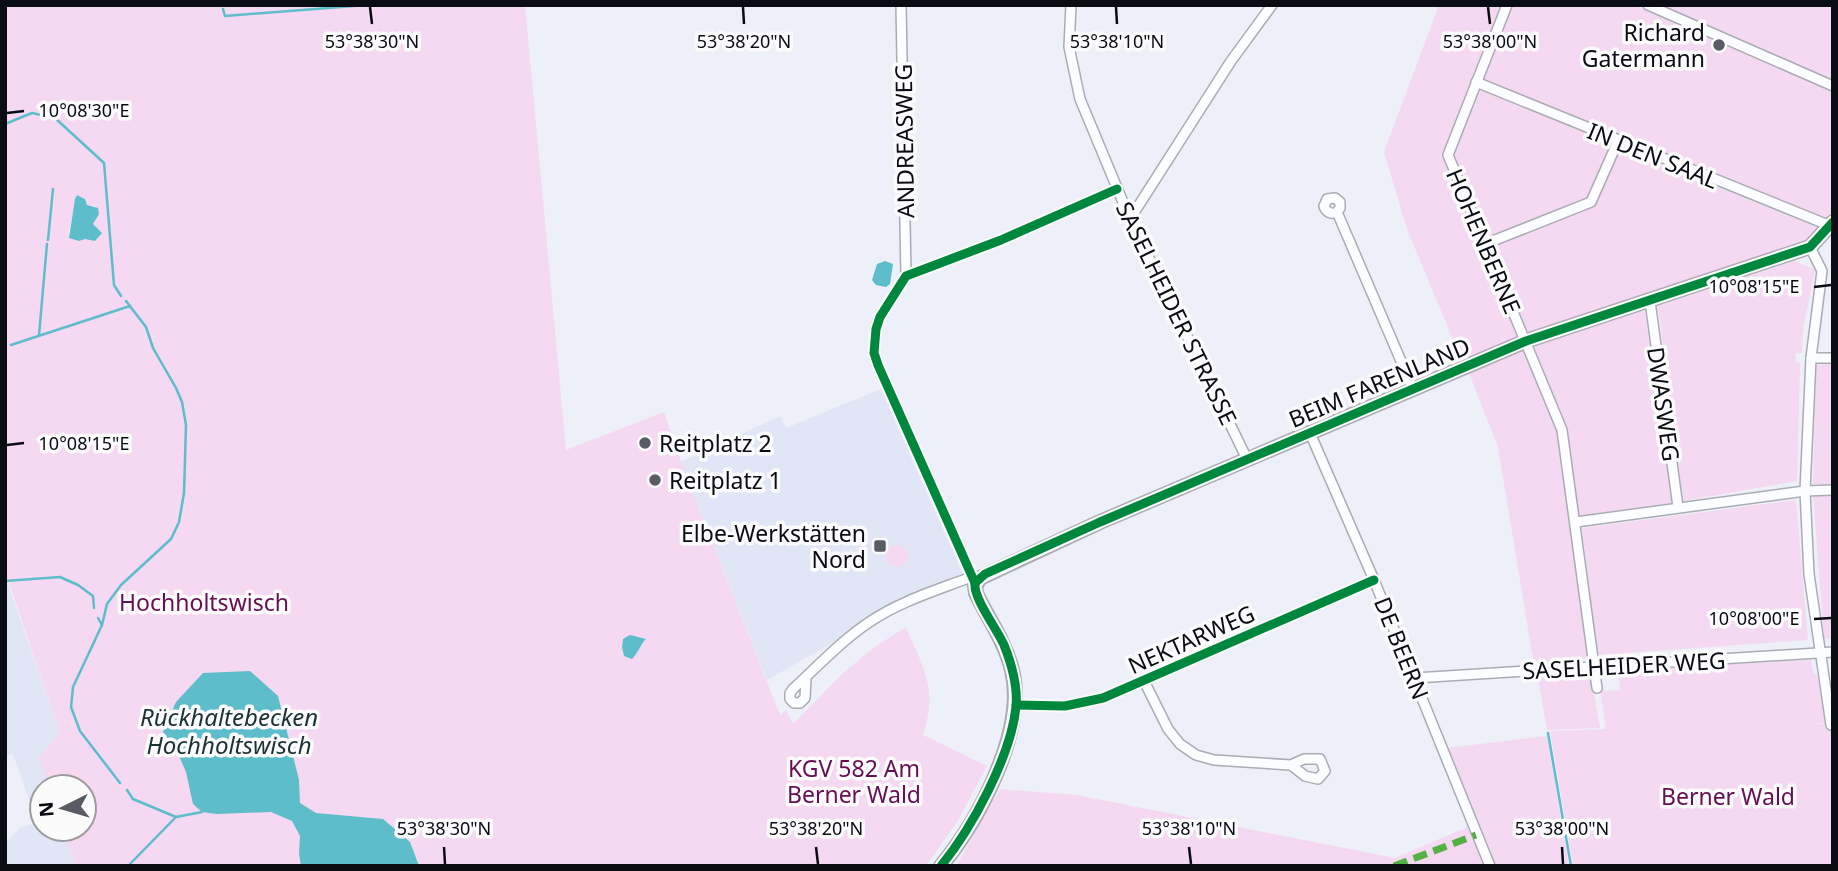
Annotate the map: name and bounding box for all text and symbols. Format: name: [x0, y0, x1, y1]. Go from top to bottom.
place label: Richard Gatermann: [1582, 16, 1705, 74]
text: 53°38'30"N: [325, 29, 419, 53]
text: 53°38'20"N: [697, 29, 791, 53]
text: 53°38'10"N: [1070, 29, 1164, 53]
text: 53°38'00"N: [1443, 29, 1537, 53]
marker: Richard Gatermann: [1711, 37, 1727, 53]
street label: ANDREASWEG: [887, 64, 921, 218]
text: 10°08'30"E: [39, 98, 129, 122]
street label: IN DEN SAAL: [1583, 114, 1723, 196]
street label: HOHENBERNE: [1439, 164, 1529, 318]
street label: SASELHEIDER STRASSE: [1109, 196, 1245, 430]
text: 10°08'15"E: [1709, 274, 1799, 298]
street label: BEIM FARENLAND: [1283, 329, 1475, 435]
street label: DWASWEG: [1640, 345, 1688, 463]
place label: Reitplatz 2: [659, 427, 772, 459]
text: 10°08'15"E: [39, 431, 129, 455]
marker: Reitplatz 2: [637, 435, 653, 451]
place label: Reitplatz 1: [669, 464, 782, 496]
marker: Reitplatz 1: [647, 472, 663, 488]
place label: Elbe-Werkstätten Nord: [681, 517, 866, 575]
marker: Elbe-Werkstätten Nord: [872, 538, 888, 554]
park label: Hochholtswisch: [119, 586, 289, 618]
street label: DE BEERN: [1367, 592, 1437, 704]
street label: NEKTARWEG: [1123, 597, 1259, 681]
text: 10°08'00"E: [1709, 606, 1799, 630]
street label: SASELHEIDER WEG: [1522, 644, 1726, 686]
water label: Rückhaltebecken Hochholtswisch: [140, 700, 318, 761]
park label: KGV 582 Am Berner Wald: [787, 752, 921, 810]
north arrow: [28, 773, 98, 843]
park label: Berner Wald: [1661, 780, 1795, 812]
text: N: [32, 801, 60, 818]
text: 53°38'30"N: [397, 816, 491, 840]
text: 53°38'20"N: [769, 816, 863, 840]
text: 53°38'10"N: [1142, 816, 1236, 840]
text: 53°38'00"N: [1515, 816, 1609, 840]

